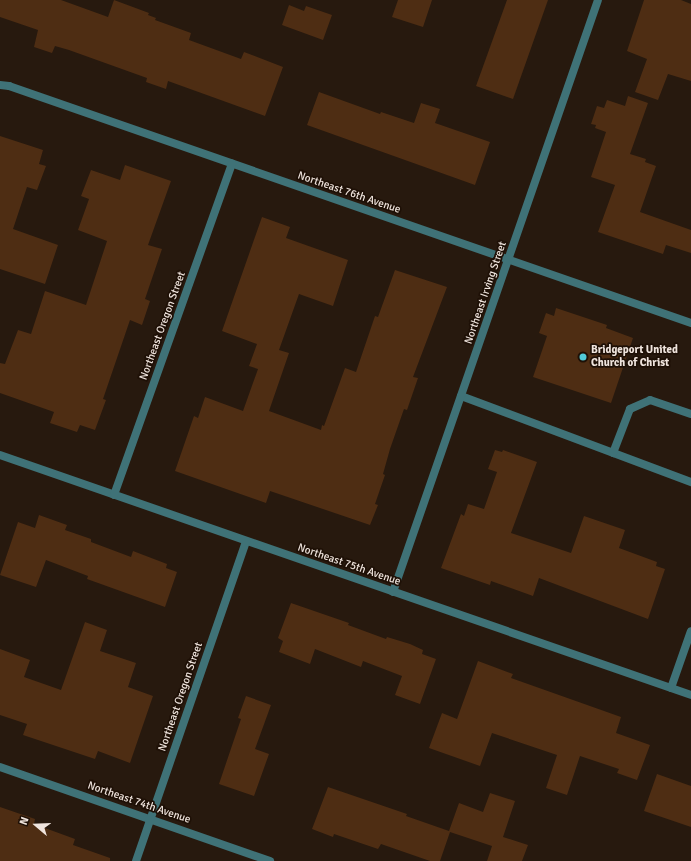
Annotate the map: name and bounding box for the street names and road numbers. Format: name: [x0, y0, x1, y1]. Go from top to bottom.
street label: Northeast 76th Avenue: [296, 169, 402, 217]
street label: Northeast Irving Street: [462, 240, 510, 346]
street label: Northeast Oregon Street: [137, 270, 189, 382]
street label: Northeast 75th Avenue: [296, 541, 402, 589]
street label: Northeast Oregon Street: [156, 641, 206, 753]
street label: Northeast 74th Avenue: [86, 779, 192, 827]

